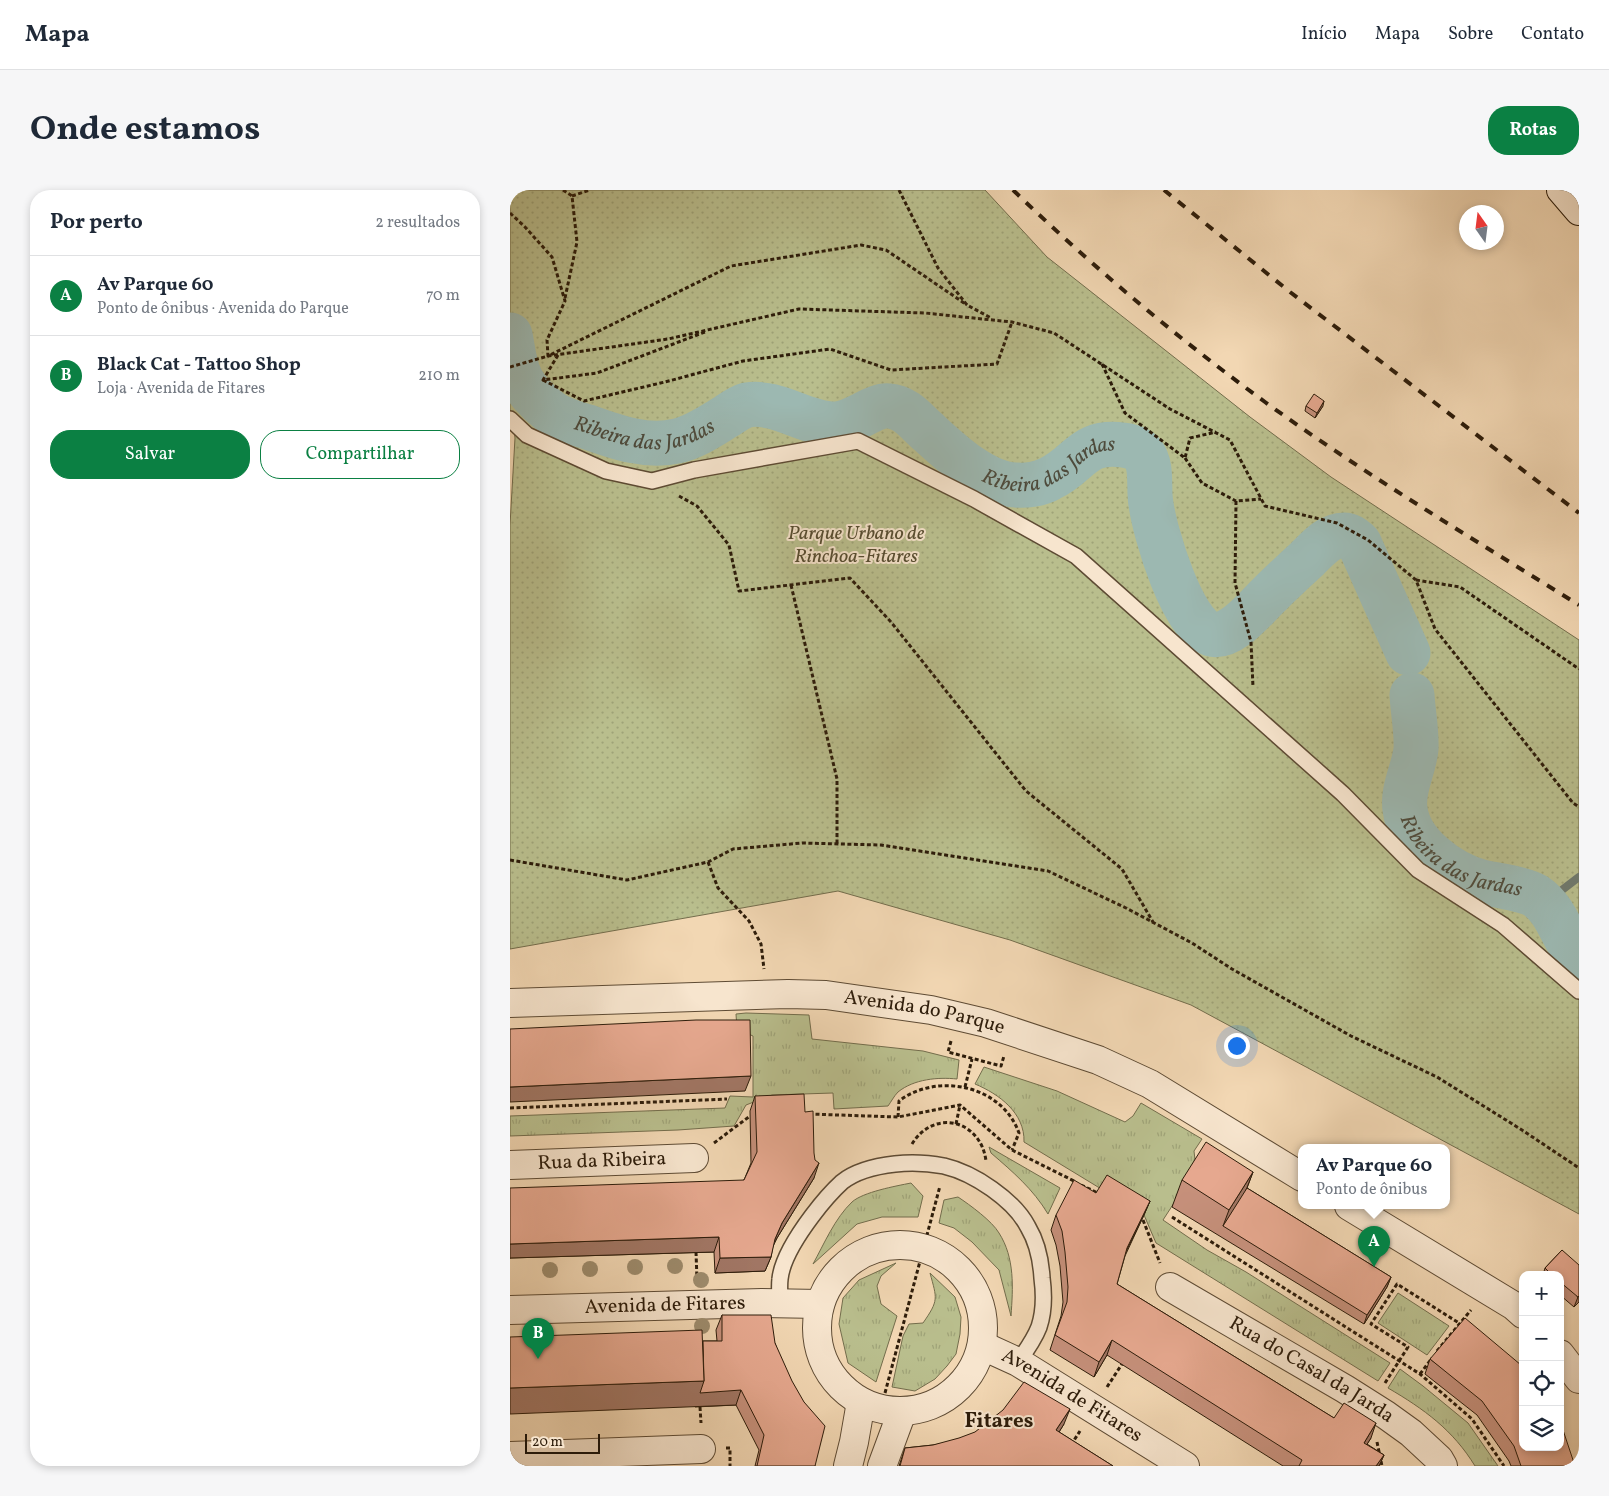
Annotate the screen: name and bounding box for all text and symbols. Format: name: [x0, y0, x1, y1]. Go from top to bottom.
text: Mapa: [25, 18, 90, 52]
text: Início: [1301, 22, 1347, 47]
text: Mapa: [1375, 22, 1420, 47]
text: Sobre: [1448, 22, 1493, 47]
text: Contato: [1521, 22, 1584, 47]
text: Onde estamos: [30, 106, 260, 154]
button: Rotas: [1488, 106, 1579, 155]
north arrow: [1459, 205, 1504, 250]
text: Por perto: [50, 208, 143, 237]
text: 2 resultados: [375, 212, 460, 234]
text: Av Parque 60: [97, 272, 214, 298]
text: A: [60, 285, 72, 307]
text: 70 m: [426, 285, 460, 307]
text: Ponto de ônibus · Avenida do Parque: [97, 298, 349, 320]
text: Black Cat - Tattoo Shop: [97, 352, 301, 378]
text: B: [61, 365, 71, 387]
text: 210 m: [418, 365, 460, 387]
text: Loja · Avenida de Fitares: [97, 378, 265, 400]
water label: Ribeira das Jardas: [570, 409, 721, 458]
button: Salvar: [50, 430, 250, 479]
button: Compartilhar: [260, 430, 460, 479]
water label: Ribeira das Jardas: [977, 430, 1116, 500]
park label: Parque Urbano de Rinchoa-Fitares: [788, 520, 925, 571]
water label: Ribeira das Jardas: [1392, 811, 1526, 904]
street label: Avenida do Parque: [842, 984, 1008, 1042]
your location: [1224, 1033, 1250, 1059]
popup: [1298, 1144, 1450, 1209]
street label: Rua da Ribeira: [537, 1145, 667, 1178]
text: Av Parque 60: [1316, 1153, 1432, 1179]
text: Ponto de ônibus: [1316, 1179, 1427, 1201]
pin: A: [1358, 1226, 1390, 1267]
map controls: [1519, 1271, 1564, 1451]
button: +: [1519, 1271, 1564, 1316]
street label: Avenida de Fitares: [584, 1289, 746, 1322]
street label: Rua do Casal da Jarda: [1223, 1310, 1400, 1430]
button: −: [1519, 1316, 1564, 1361]
pin: B: [522, 1318, 554, 1359]
street label: Avenida de Fitares: [997, 1345, 1147, 1449]
button: locate: [1519, 1361, 1564, 1406]
button: layers: [1519, 1406, 1564, 1451]
district label: Fitares: [965, 1408, 1033, 1434]
scale bar: [525, 1431, 600, 1454]
text: 20 m: [532, 1433, 563, 1452]

